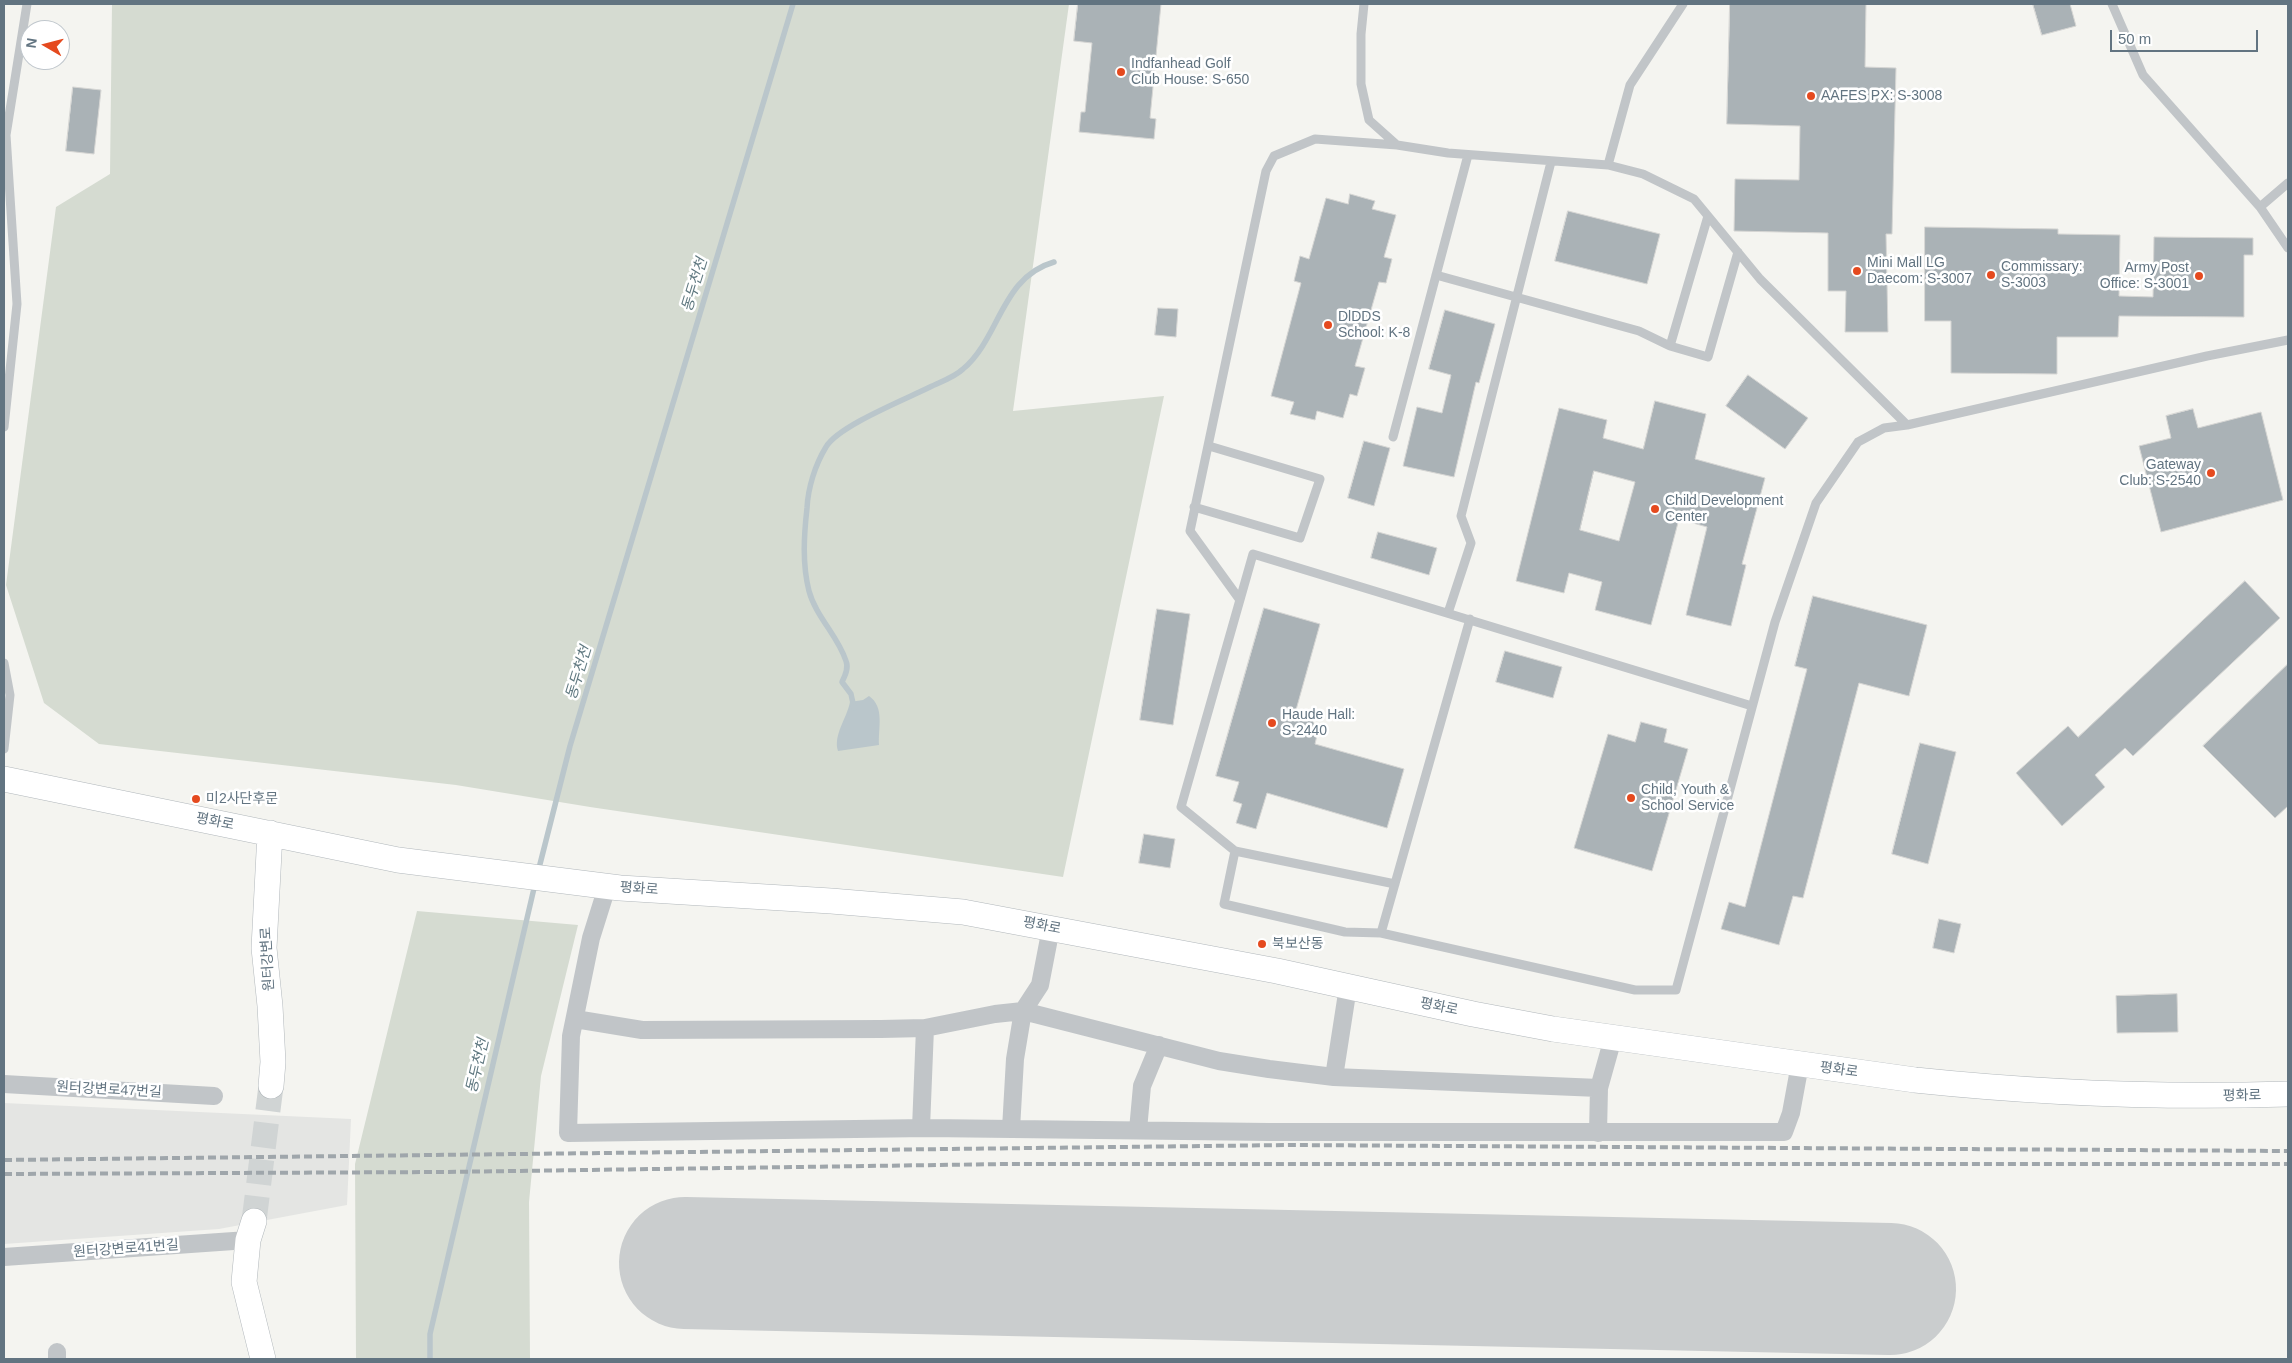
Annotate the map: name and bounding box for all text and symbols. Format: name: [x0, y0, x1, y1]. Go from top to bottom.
north arrow: [20, 20, 70, 70]
scale bar: [2112, 20, 2260, 52]
text: 50 m: [2118, 30, 2151, 47]
text: N: [23, 37, 40, 49]
place label: Indfanhead Golf Club House: S-650: [1131, 56, 1249, 88]
marker: Indfanhead Golf Club House: S-650: [1115, 66, 1127, 78]
place label: AAFES PX: S-3008: [1821, 88, 1942, 104]
marker: AAFES PX: S-3008: [1805, 90, 1817, 102]
place label: Mini Mall LG Daecom: S-3007: [1867, 255, 1972, 288]
water label: 동두천천: [678, 256, 712, 314]
place label: Commissary: S-3003: [2001, 259, 2083, 292]
place label: Army Post Office: S-3001: [2100, 260, 2189, 292]
marker: Mini Mall LG Daecom: S-3007: [1851, 265, 1863, 277]
marker: Commissary: S-3003: [1985, 269, 1997, 281]
marker: Army Post Office: S-3001: [2193, 270, 2205, 282]
place label: DlDDS School: K-8: [1338, 309, 1410, 342]
marker: DlDDS School: K-8: [1322, 319, 1334, 331]
place label: Gateway Club: S-2540: [2119, 457, 2201, 490]
marker: Gateway Club: S-2540: [2205, 467, 2217, 479]
place label: Child Development Center: [1665, 493, 1783, 526]
marker: Child Development Center: [1649, 503, 1661, 515]
water label: 동두천천: [562, 644, 596, 702]
place label: Haude Hall: S-2440: [1282, 707, 1355, 740]
marker: Haude Hall: S-2440: [1266, 717, 1278, 729]
place label: Child, Youth & School Service: [1641, 782, 1734, 814]
place label: 미2사단후문: [206, 791, 278, 807]
marker: Child, Youth & School Service: [1625, 792, 1637, 804]
marker: 미2사단후문: [190, 793, 202, 805]
street label: 평화로: [194, 810, 236, 834]
street label: 평화로: [619, 879, 659, 899]
street label: 평화로: [1021, 914, 1063, 938]
street label: 원터강변로: [258, 926, 278, 992]
place label: 북보산동: [1272, 936, 1324, 952]
marker: 북보산동: [1256, 938, 1268, 950]
street label: 평화로: [1418, 995, 1460, 1019]
water label: 동두천천: [463, 1037, 493, 1095]
street label: 평화로: [1819, 1059, 1859, 1081]
street label: 원터강변로47번길: [56, 1079, 162, 1101]
street label: 평화로: [2223, 1087, 2261, 1105]
street label: 원터강변로41번길: [73, 1237, 179, 1261]

